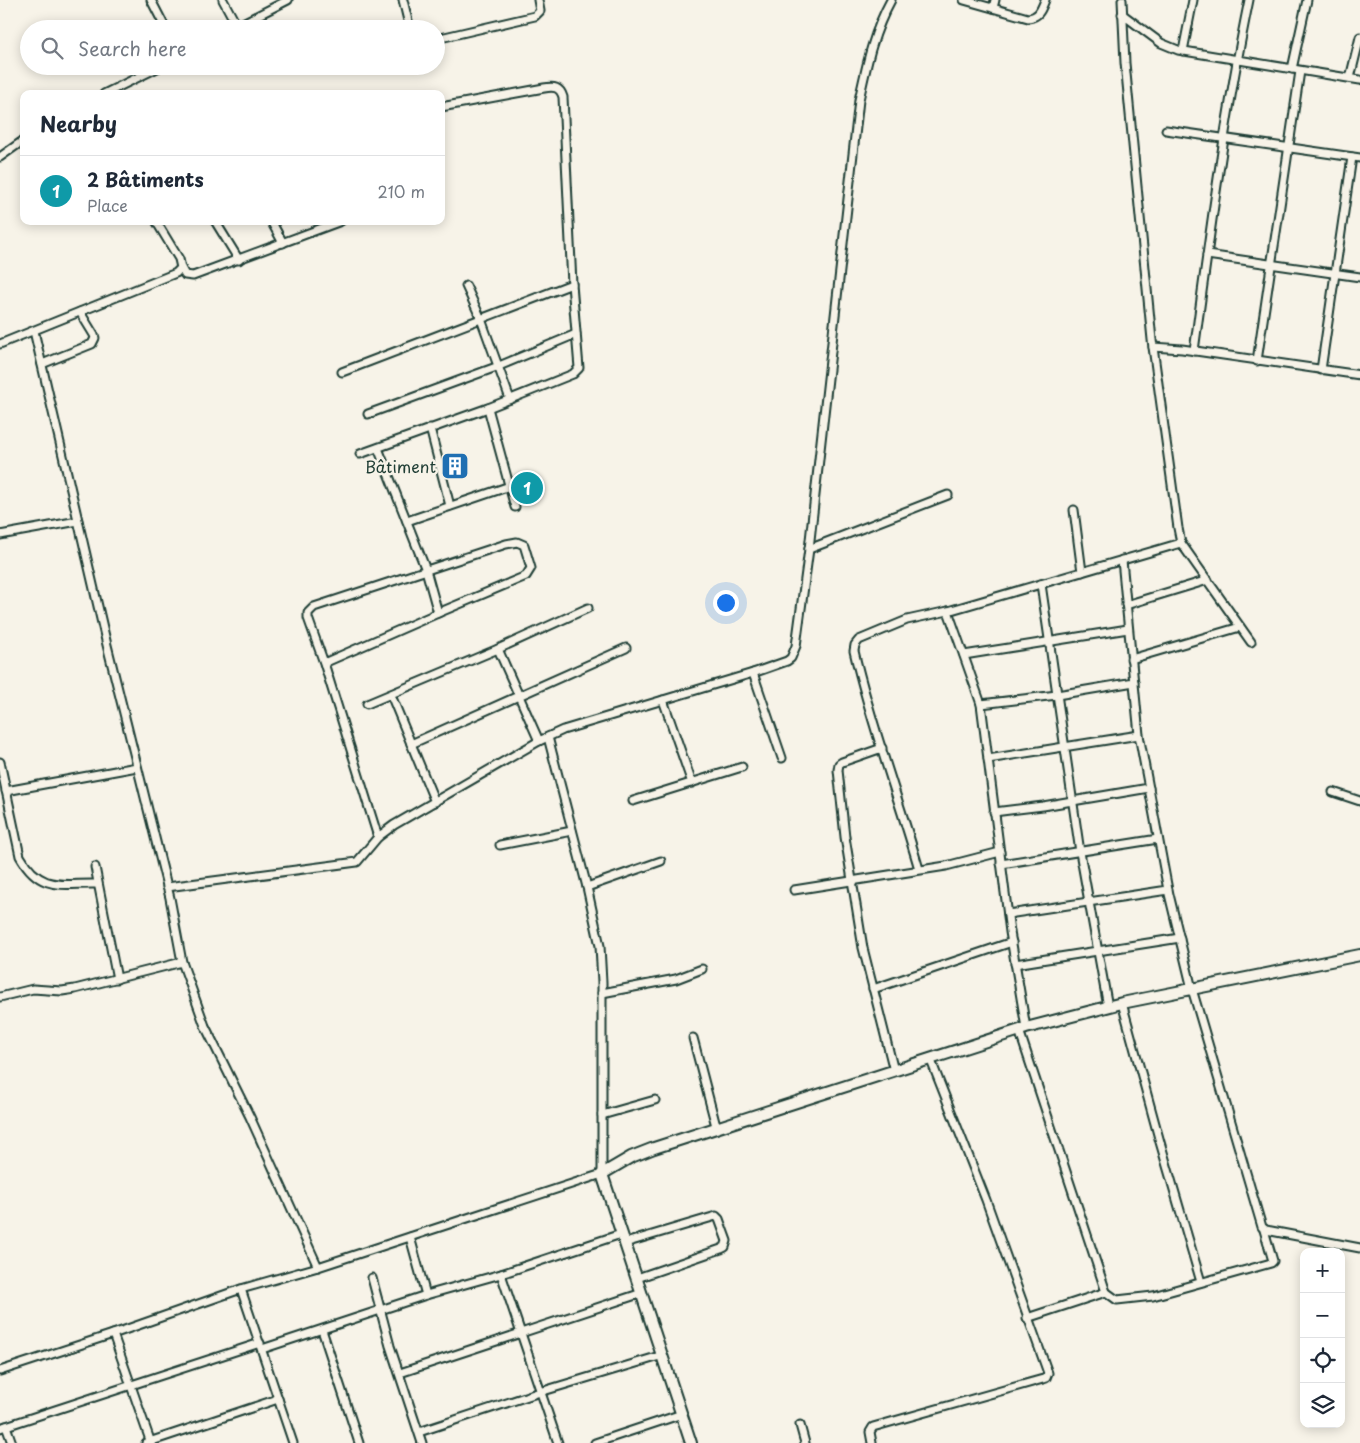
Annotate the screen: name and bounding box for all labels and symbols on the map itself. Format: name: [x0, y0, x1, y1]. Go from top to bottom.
building icon: Bâtiment: [440, 451, 470, 481]
place label: Bâtiment: [365, 454, 436, 478]
pin: 1: [511, 469, 543, 507]
your location: [713, 590, 739, 616]

